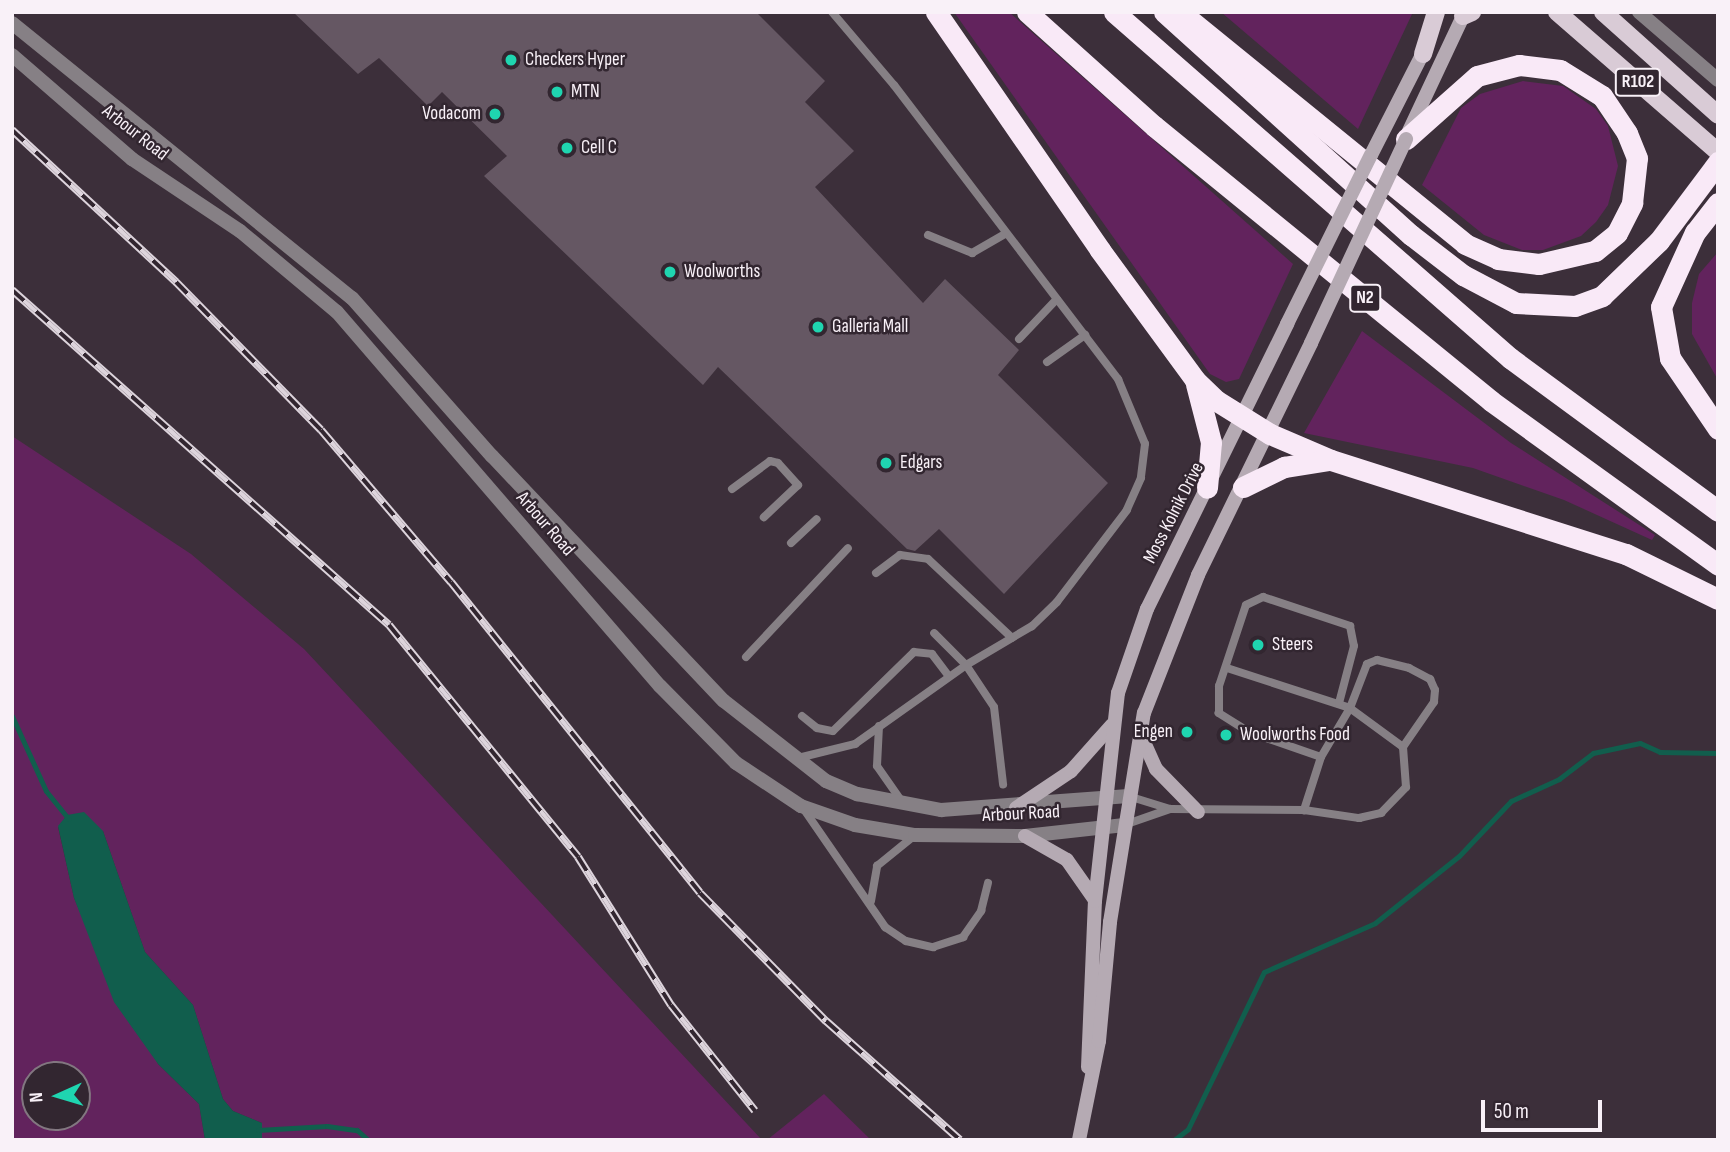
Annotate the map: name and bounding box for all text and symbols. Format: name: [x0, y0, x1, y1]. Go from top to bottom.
place label: Checkers Hyper: [525, 49, 625, 71]
marker: Checkers Hyper: [503, 52, 519, 68]
road number: R102: [1614, 68, 1662, 96]
place label: MTN: [571, 81, 600, 103]
marker: MTN: [549, 84, 565, 100]
street label: Arbour Road: [97, 100, 173, 166]
place label: Vodacom: [422, 103, 481, 125]
marker: Vodacom: [487, 106, 503, 122]
place label: Cell C: [581, 137, 617, 159]
marker: Cell C: [559, 140, 575, 156]
place label: Woolworths: [684, 261, 760, 283]
marker: Woolworths: [662, 264, 678, 280]
road number: N2: [1349, 284, 1381, 312]
place label: Galleria Mall: [832, 316, 908, 338]
marker: Galleria Mall: [810, 319, 826, 335]
place label: Edgars: [900, 452, 942, 474]
marker: Edgars: [878, 455, 894, 471]
street label: Moss Kolnik Drive: [1139, 459, 1209, 567]
street label: Arbour Road: [511, 487, 579, 561]
place label: Steers: [1272, 634, 1313, 656]
marker: Steers: [1250, 637, 1266, 653]
place label: Engen: [1134, 721, 1173, 743]
marker: Engen: [1179, 724, 1195, 740]
place label: Woolworths Food: [1240, 724, 1350, 746]
marker: Woolworths Food: [1218, 727, 1234, 743]
street label: Arbour Road: [982, 801, 1060, 827]
north arrow: [21, 1061, 91, 1131]
scale bar: [1485, 1086, 1606, 1130]
text: N: [25, 1091, 48, 1103]
text: 50 m: [1494, 1099, 1529, 1124]

